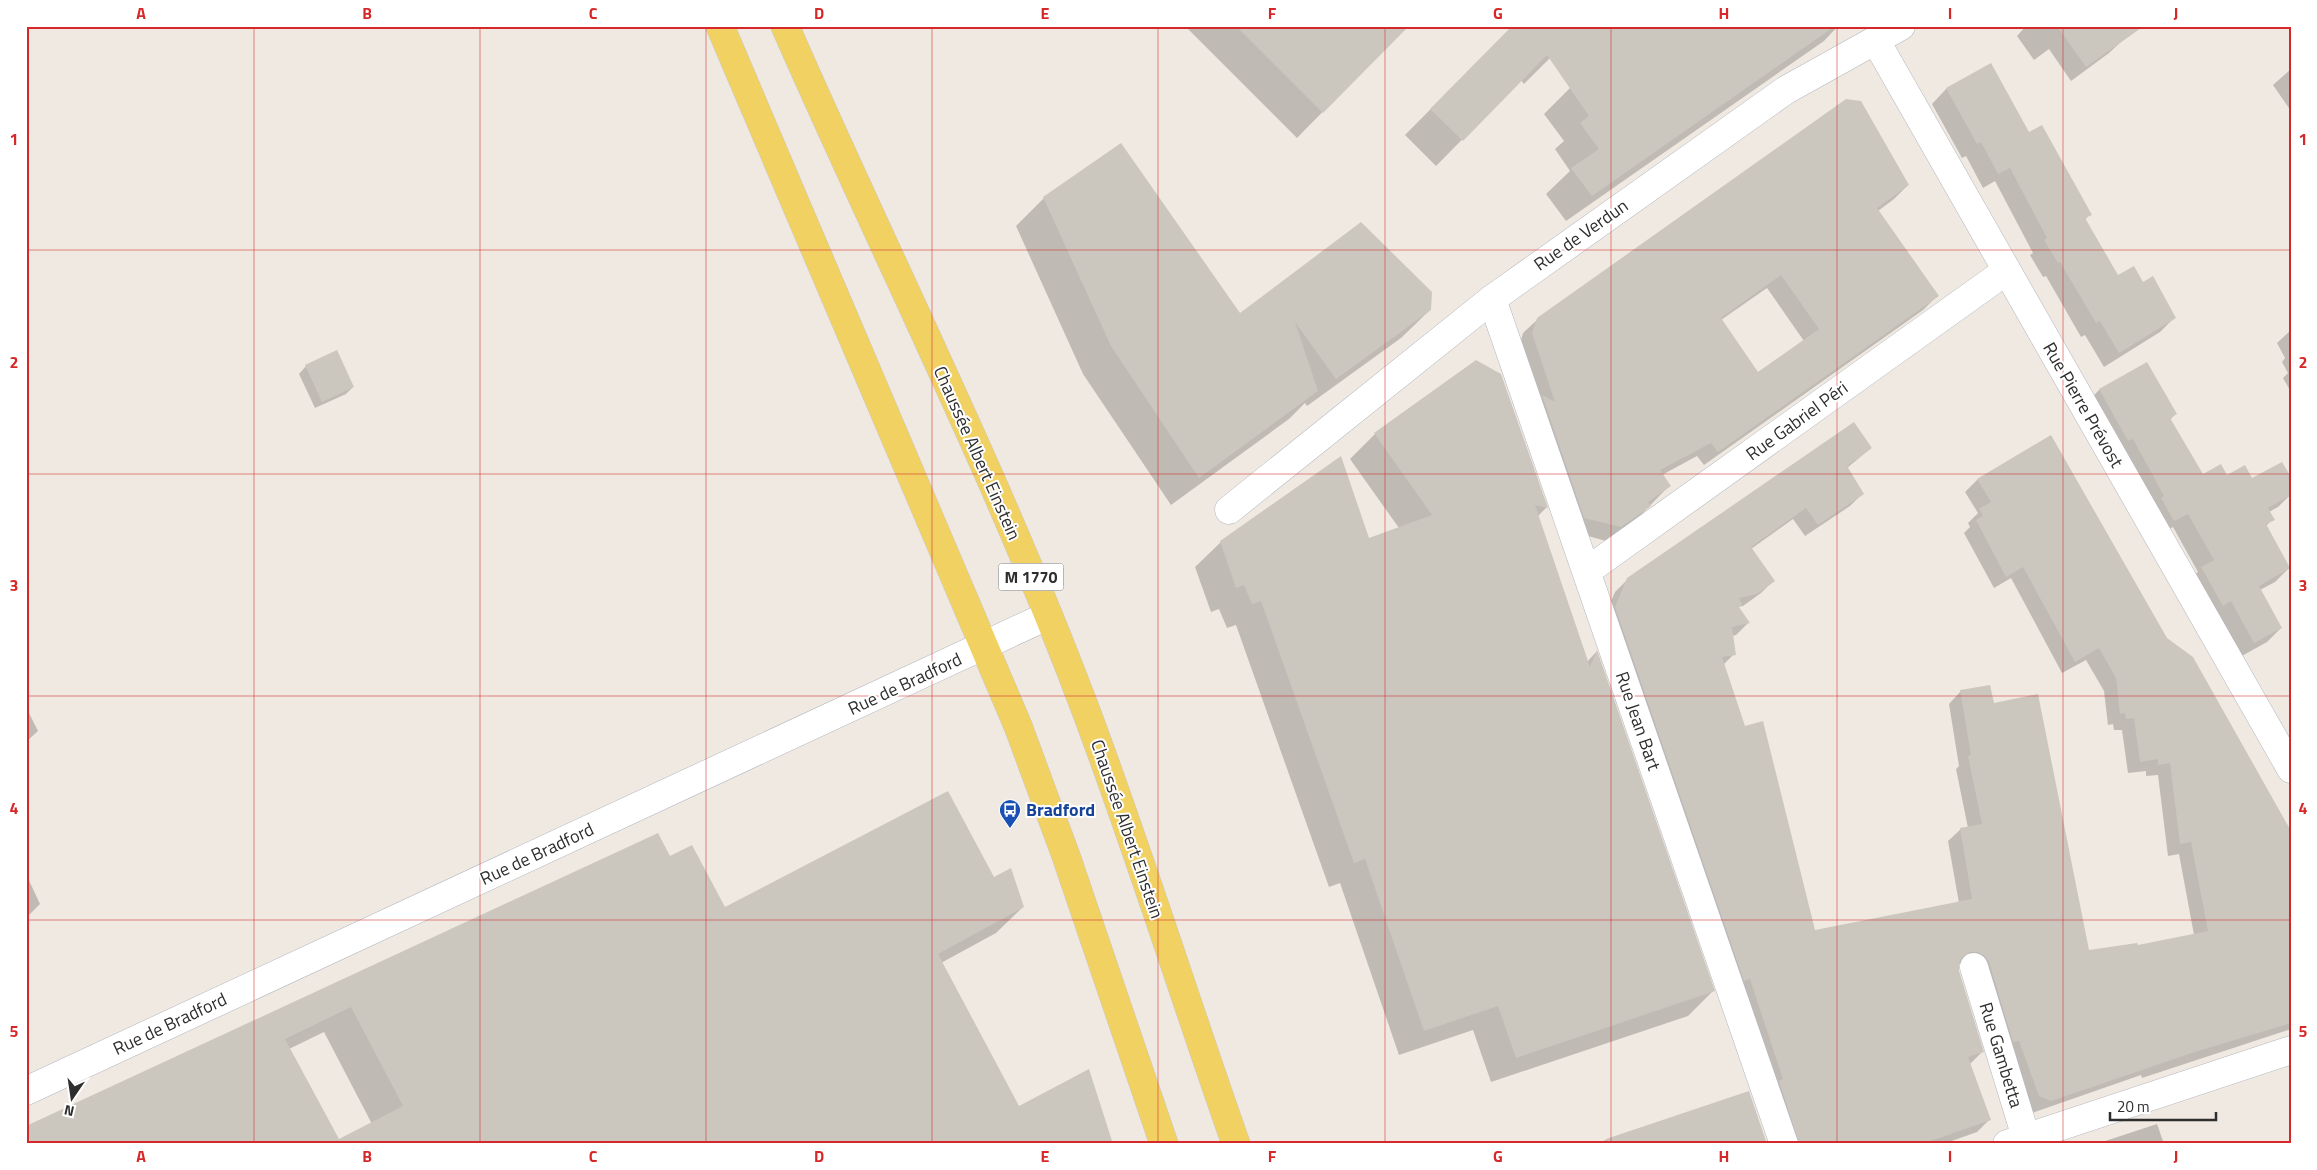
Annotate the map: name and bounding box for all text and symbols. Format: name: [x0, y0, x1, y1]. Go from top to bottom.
text: A: [136, 1, 146, 25]
text: B: [362, 1, 372, 25]
text: C: [589, 1, 598, 25]
text: D: [814, 1, 824, 25]
text: E: [1041, 1, 1050, 25]
text: F: [1268, 1, 1277, 25]
text: G: [1493, 1, 1503, 25]
text: H: [1719, 1, 1729, 25]
text: I: [1948, 1, 1952, 25]
text: J: [2174, 1, 2178, 25]
text: 1: [10, 127, 18, 151]
text: 1: [2299, 127, 2307, 151]
street label: Rue de Verdun: [1528, 192, 1633, 277]
street label: Rue Pierre Prévost: [2036, 337, 2131, 473]
text: 2: [10, 350, 18, 374]
text: 2: [2299, 350, 2307, 374]
street label: Chaussée Albert Einstein: [927, 362, 1028, 544]
street label: Rue Gabriel Péri: [1740, 374, 1853, 467]
road number: M 1770: [998, 564, 1064, 590]
text: 3: [10, 573, 18, 597]
text: 3: [2299, 573, 2307, 597]
street label: Rue de Bradford: [843, 645, 966, 722]
street label: Rue Jean Bart: [1609, 668, 1668, 775]
street label: Chaussée Albert Einstein: [1084, 736, 1171, 922]
text: 4: [10, 796, 19, 820]
place label: Bradford: [1026, 796, 1095, 823]
text: 4: [2299, 796, 2308, 820]
bus stop icon: Bradford: [998, 798, 1022, 829]
street label: Rue de Bradford: [475, 815, 598, 892]
street label: Rue de Bradford: [108, 985, 231, 1062]
street label: Rue Gambetta: [1973, 999, 2030, 1111]
text: 5: [10, 1019, 19, 1043]
text: 5: [2299, 1019, 2308, 1043]
north arrow: [48, 1072, 98, 1122]
scale bar: [2110, 1090, 2216, 1122]
text: 20 m: [2117, 1095, 2150, 1118]
text: N: [62, 1100, 76, 1122]
text: A: [136, 1144, 146, 1168]
text: B: [362, 1144, 372, 1168]
text: C: [589, 1144, 598, 1168]
text: D: [814, 1144, 824, 1168]
text: E: [1041, 1144, 1050, 1168]
text: F: [1268, 1144, 1277, 1168]
text: G: [1493, 1144, 1503, 1168]
text: H: [1719, 1144, 1729, 1168]
text: I: [1948, 1144, 1952, 1168]
text: J: [2174, 1144, 2178, 1168]

